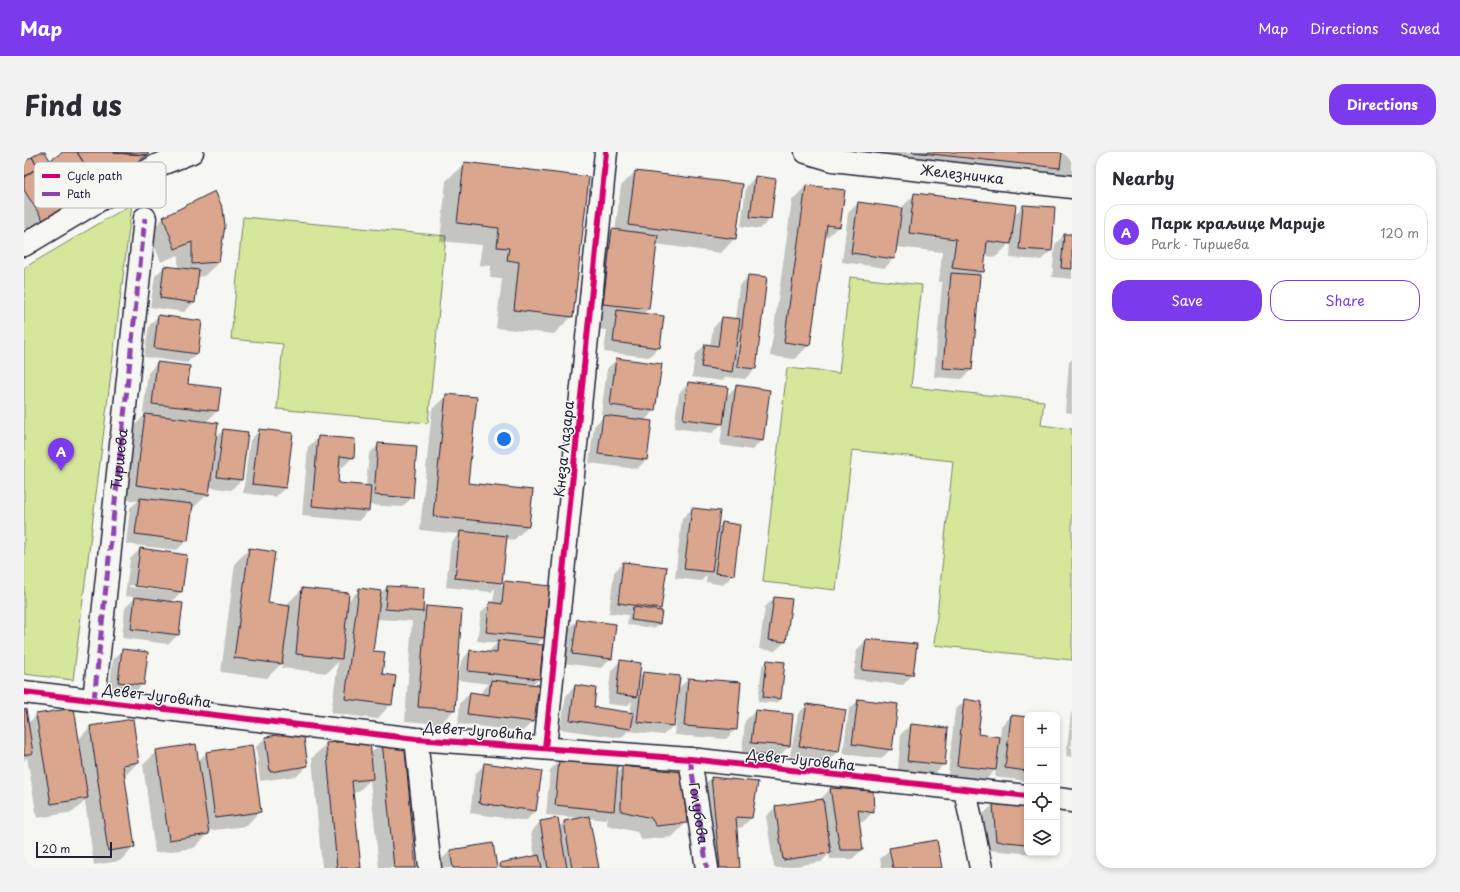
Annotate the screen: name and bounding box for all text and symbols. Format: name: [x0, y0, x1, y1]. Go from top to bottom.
text: Map: [20, 14, 62, 42]
text: Map: [1258, 18, 1288, 39]
text: Directions: [1310, 18, 1378, 39]
text: Saved: [1400, 18, 1440, 39]
text: Find us: [24, 83, 122, 126]
button: Directions: [1329, 84, 1436, 125]
street label: Железничка: [919, 159, 1005, 189]
legend: [34, 162, 166, 208]
text: Nearby: [1112, 165, 1174, 191]
text: Cycle path: [67, 167, 122, 184]
text: Path: [67, 185, 91, 202]
text: Парк краљице Марије: [1151, 211, 1325, 234]
text: A: [1121, 223, 1131, 242]
text: 120 m: [1380, 223, 1419, 242]
text: Park · Тиршева: [1151, 234, 1249, 253]
button: Save: [1112, 280, 1262, 321]
button: Share: [1270, 280, 1420, 321]
street label: Кнеза Лазара: [548, 399, 579, 498]
street label: Тиршева: [105, 427, 133, 491]
your location: [494, 429, 514, 449]
pin: A: [48, 438, 74, 471]
street label: Девет Југовића: [101, 678, 213, 713]
map controls: [1024, 712, 1060, 856]
button: +: [1024, 712, 1060, 748]
street label: Девет Југовића: [422, 716, 533, 745]
street label: Девет Југовића: [745, 743, 856, 776]
button: −: [1024, 748, 1060, 784]
street label: Голубова: [684, 781, 714, 846]
button: locate: [1024, 784, 1060, 820]
button: layers: [1024, 820, 1060, 856]
scale bar: [36, 840, 112, 859]
text: 20 m: [42, 840, 70, 857]

